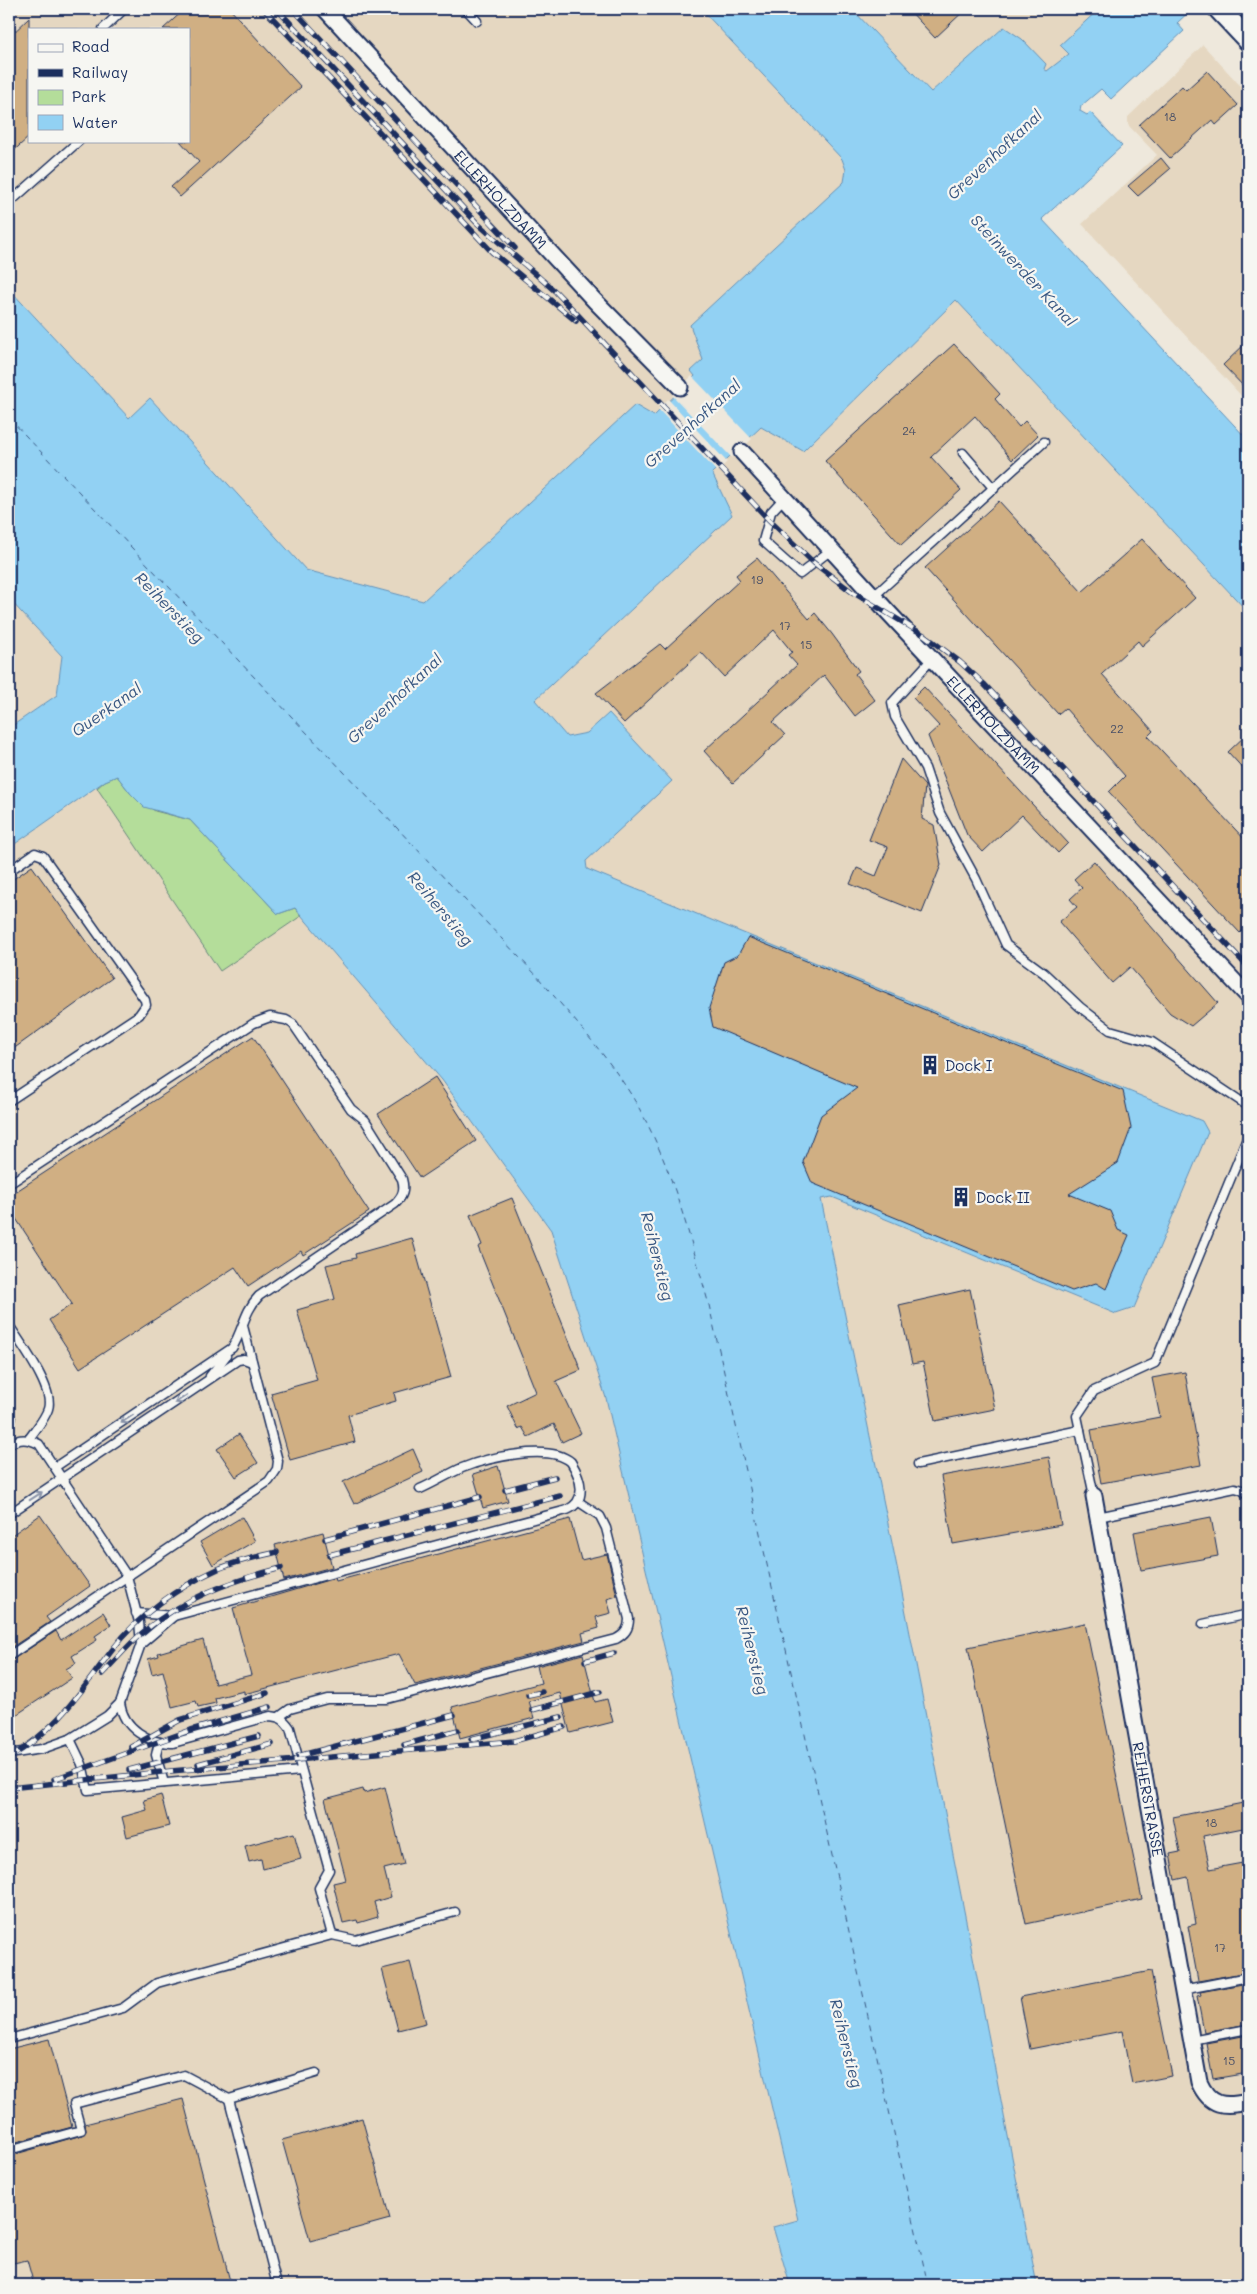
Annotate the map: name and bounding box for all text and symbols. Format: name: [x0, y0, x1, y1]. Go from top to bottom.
legend: [28, 28, 190, 142]
text: Road: [72, 36, 109, 56]
text: Railway: [72, 62, 128, 82]
text: Park: [72, 86, 106, 106]
water label: Grevenhofkanal: [942, 104, 1046, 204]
house number: 18: [1164, 108, 1176, 124]
text: Water: [72, 112, 118, 132]
street label: ELLERHOLZDAMM: [450, 145, 552, 253]
water label: Steinwerder Kanal: [967, 210, 1081, 330]
water label: Grevenhofkanal: [639, 374, 745, 472]
house number: 24: [902, 422, 916, 438]
water label: Reiherstieg: [131, 567, 209, 647]
house number: 19: [751, 571, 763, 587]
house number: 17: [779, 617, 791, 633]
house number: 15: [800, 636, 812, 652]
water label: Grevenhofkanal: [342, 648, 446, 748]
street label: ELLERHOLZDAMM: [943, 671, 1045, 778]
water label: Querkanal: [67, 677, 145, 741]
house number: 22: [1110, 720, 1124, 736]
water label: Reiherstieg: [404, 866, 478, 950]
building icon: Dock I: [919, 1054, 941, 1076]
place label: Dock I: [945, 1055, 993, 1075]
building icon: Dock II: [950, 1186, 972, 1208]
place label: Dock II: [976, 1187, 1030, 1207]
water label: Reiherstieg: [637, 1209, 679, 1303]
one-way arrow: [175, 1394, 189, 1404]
one-way arrow: [120, 1415, 134, 1425]
one-way arrow: [28, 1491, 42, 1501]
water label: Reiherstieg: [732, 1603, 774, 1697]
street label: REIHERSTRASSE: [1128, 1740, 1168, 1858]
house number: 18: [1205, 1814, 1217, 1830]
house number: 17: [1214, 1939, 1226, 1955]
water label: Reiherstieg: [826, 1996, 868, 2090]
house number: 15: [1223, 2052, 1235, 2068]

